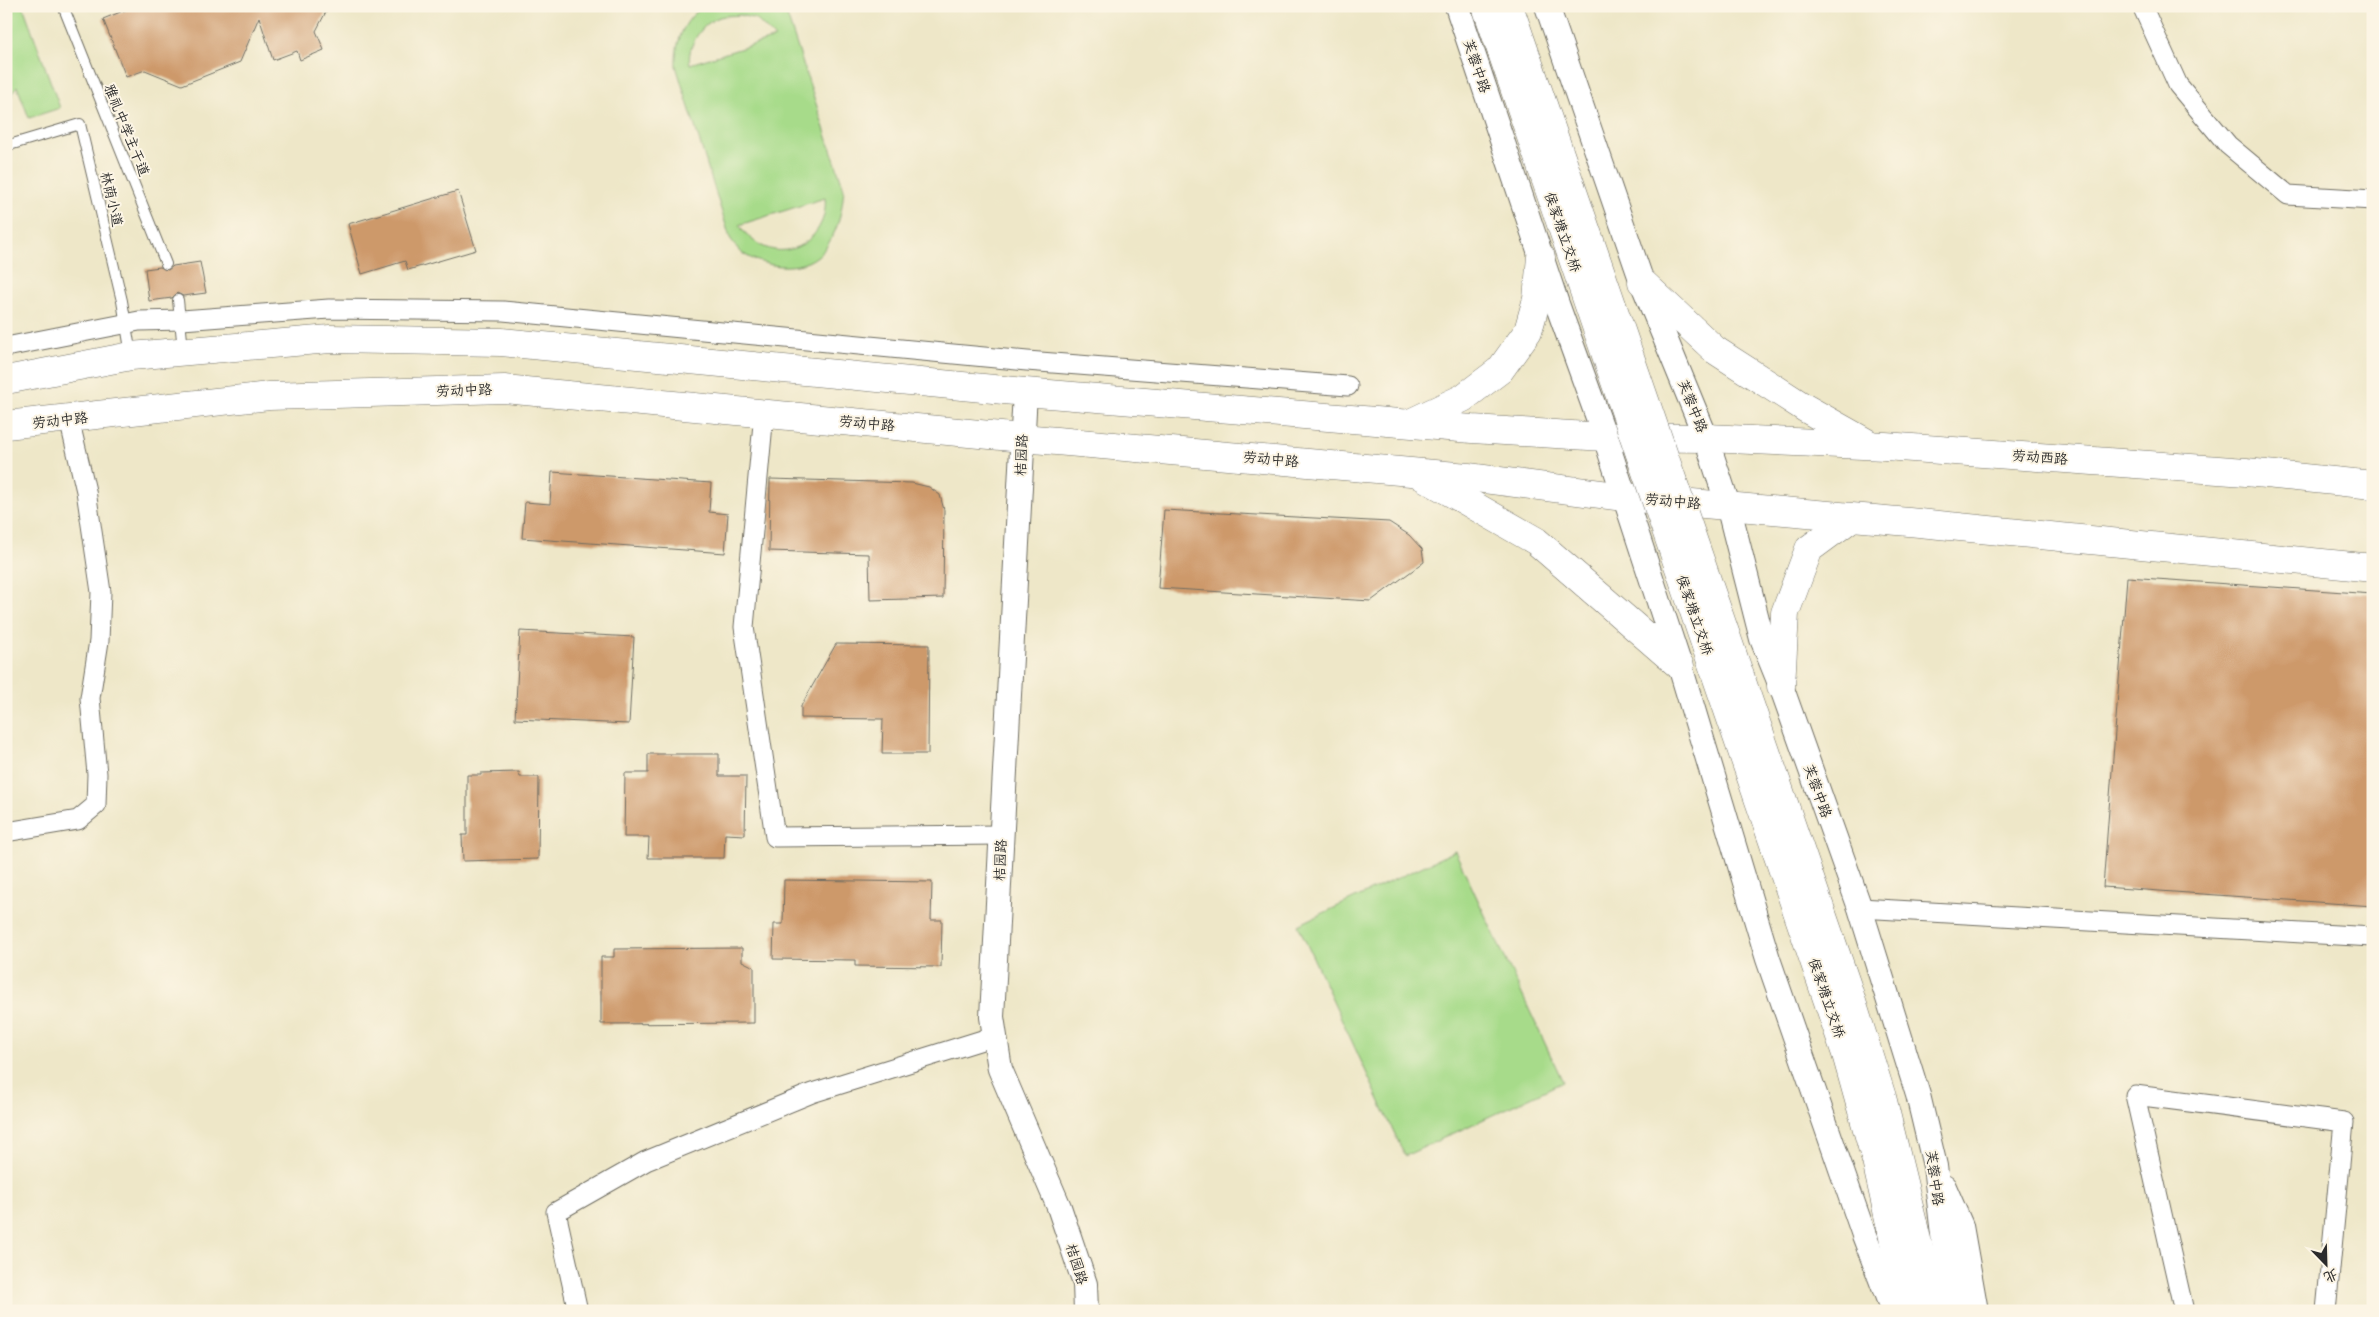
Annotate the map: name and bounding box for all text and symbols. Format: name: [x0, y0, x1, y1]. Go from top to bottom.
street label: 芙蓉中路: [1459, 37, 1495, 95]
street label: 雅礼中学主干道: [100, 81, 154, 179]
street label: 林荫小道: [97, 170, 127, 228]
street label: 侯家塘立交桥: [1541, 189, 1585, 275]
street label: 芙蓉中路: [1674, 377, 1712, 435]
street label: 劳动中路: [436, 380, 492, 400]
street label: 劳动中路: [31, 408, 89, 432]
street label: 劳动中路: [838, 412, 896, 434]
street label: 桔园路: [1011, 434, 1031, 476]
street label: 劳动西路: [2011, 446, 2069, 468]
street label: 劳动中路: [1242, 448, 1300, 470]
street label: 劳动中路: [1644, 490, 1702, 512]
street label: 侯家塘立交桥: [1673, 572, 1717, 658]
street label: 芙蓉中路: [1800, 762, 1836, 820]
street label: 桔园路: [990, 839, 1010, 881]
street label: 侯家塘立交桥: [1805, 955, 1849, 1041]
street label: 芙蓉中路: [1922, 1149, 1948, 1207]
north arrow: [2302, 1240, 2352, 1290]
street label: 桔园路: [1062, 1241, 1092, 1287]
text: 北: [2321, 1265, 2341, 1287]

